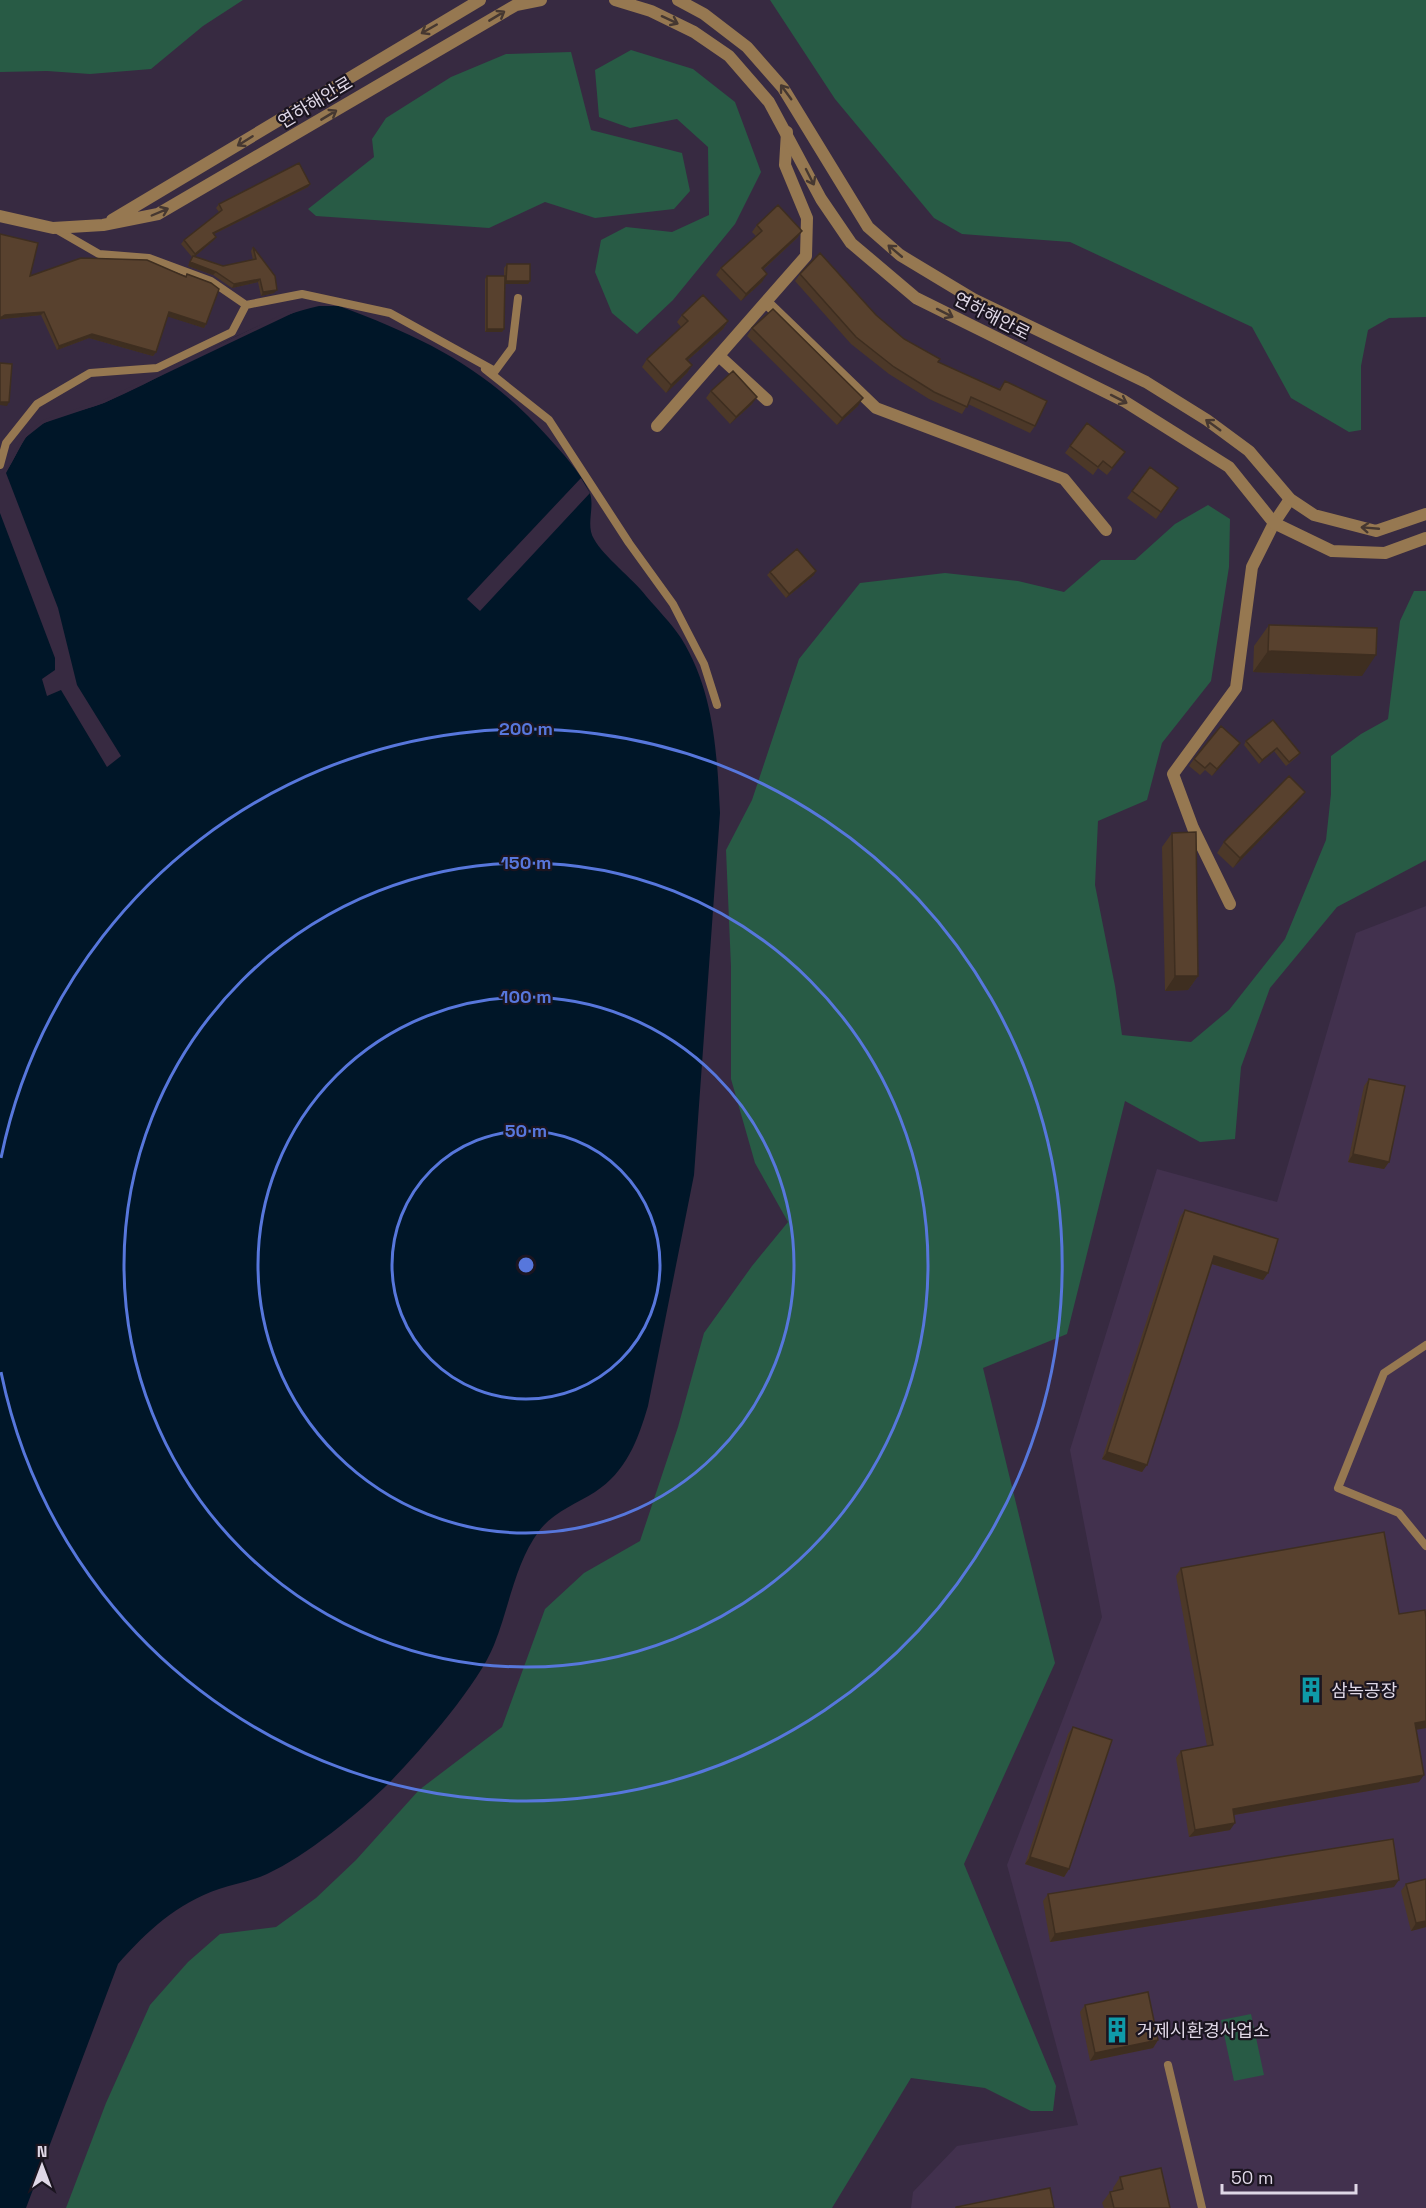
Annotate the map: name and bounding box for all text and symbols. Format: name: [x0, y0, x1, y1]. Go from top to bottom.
one-way arrow: [488, 10, 505, 22]
one-way arrow: [660, 15, 678, 27]
one-way arrow: [421, 23, 438, 35]
street label: 연하해안로: [274, 71, 356, 133]
one-way arrow: [779, 84, 792, 100]
one-way arrow: [320, 108, 337, 120]
one-way arrow: [237, 135, 254, 147]
one-way arrow: [804, 168, 816, 185]
one-way arrow: [150, 206, 168, 217]
one-way arrow: [888, 244, 903, 258]
street label: 연하해안로: [950, 287, 1034, 345]
one-way arrow: [935, 307, 953, 319]
one-way arrow: [1110, 394, 1128, 406]
one-way arrow: [1206, 418, 1222, 431]
one-way arrow: [1361, 522, 1381, 533]
text: 200 m: [499, 717, 553, 740]
text: 150 m: [501, 851, 551, 874]
text: 100 m: [500, 985, 552, 1008]
text: 50 m: [505, 1119, 547, 1142]
centre of rings: [516, 1255, 536, 1275]
building icon: 삼녹공장: [1296, 1675, 1326, 1705]
place label: 삼녹공장: [1331, 1679, 1397, 1702]
building icon: 거제시환경사업소: [1102, 2015, 1132, 2045]
place label: 거제시환경사업소: [1137, 2019, 1269, 2042]
north arrow: [12, 2136, 72, 2196]
text: N: [37, 2141, 47, 2162]
scale bar: [1222, 2157, 1356, 2195]
text: 50 m: [1231, 2166, 1273, 2189]

